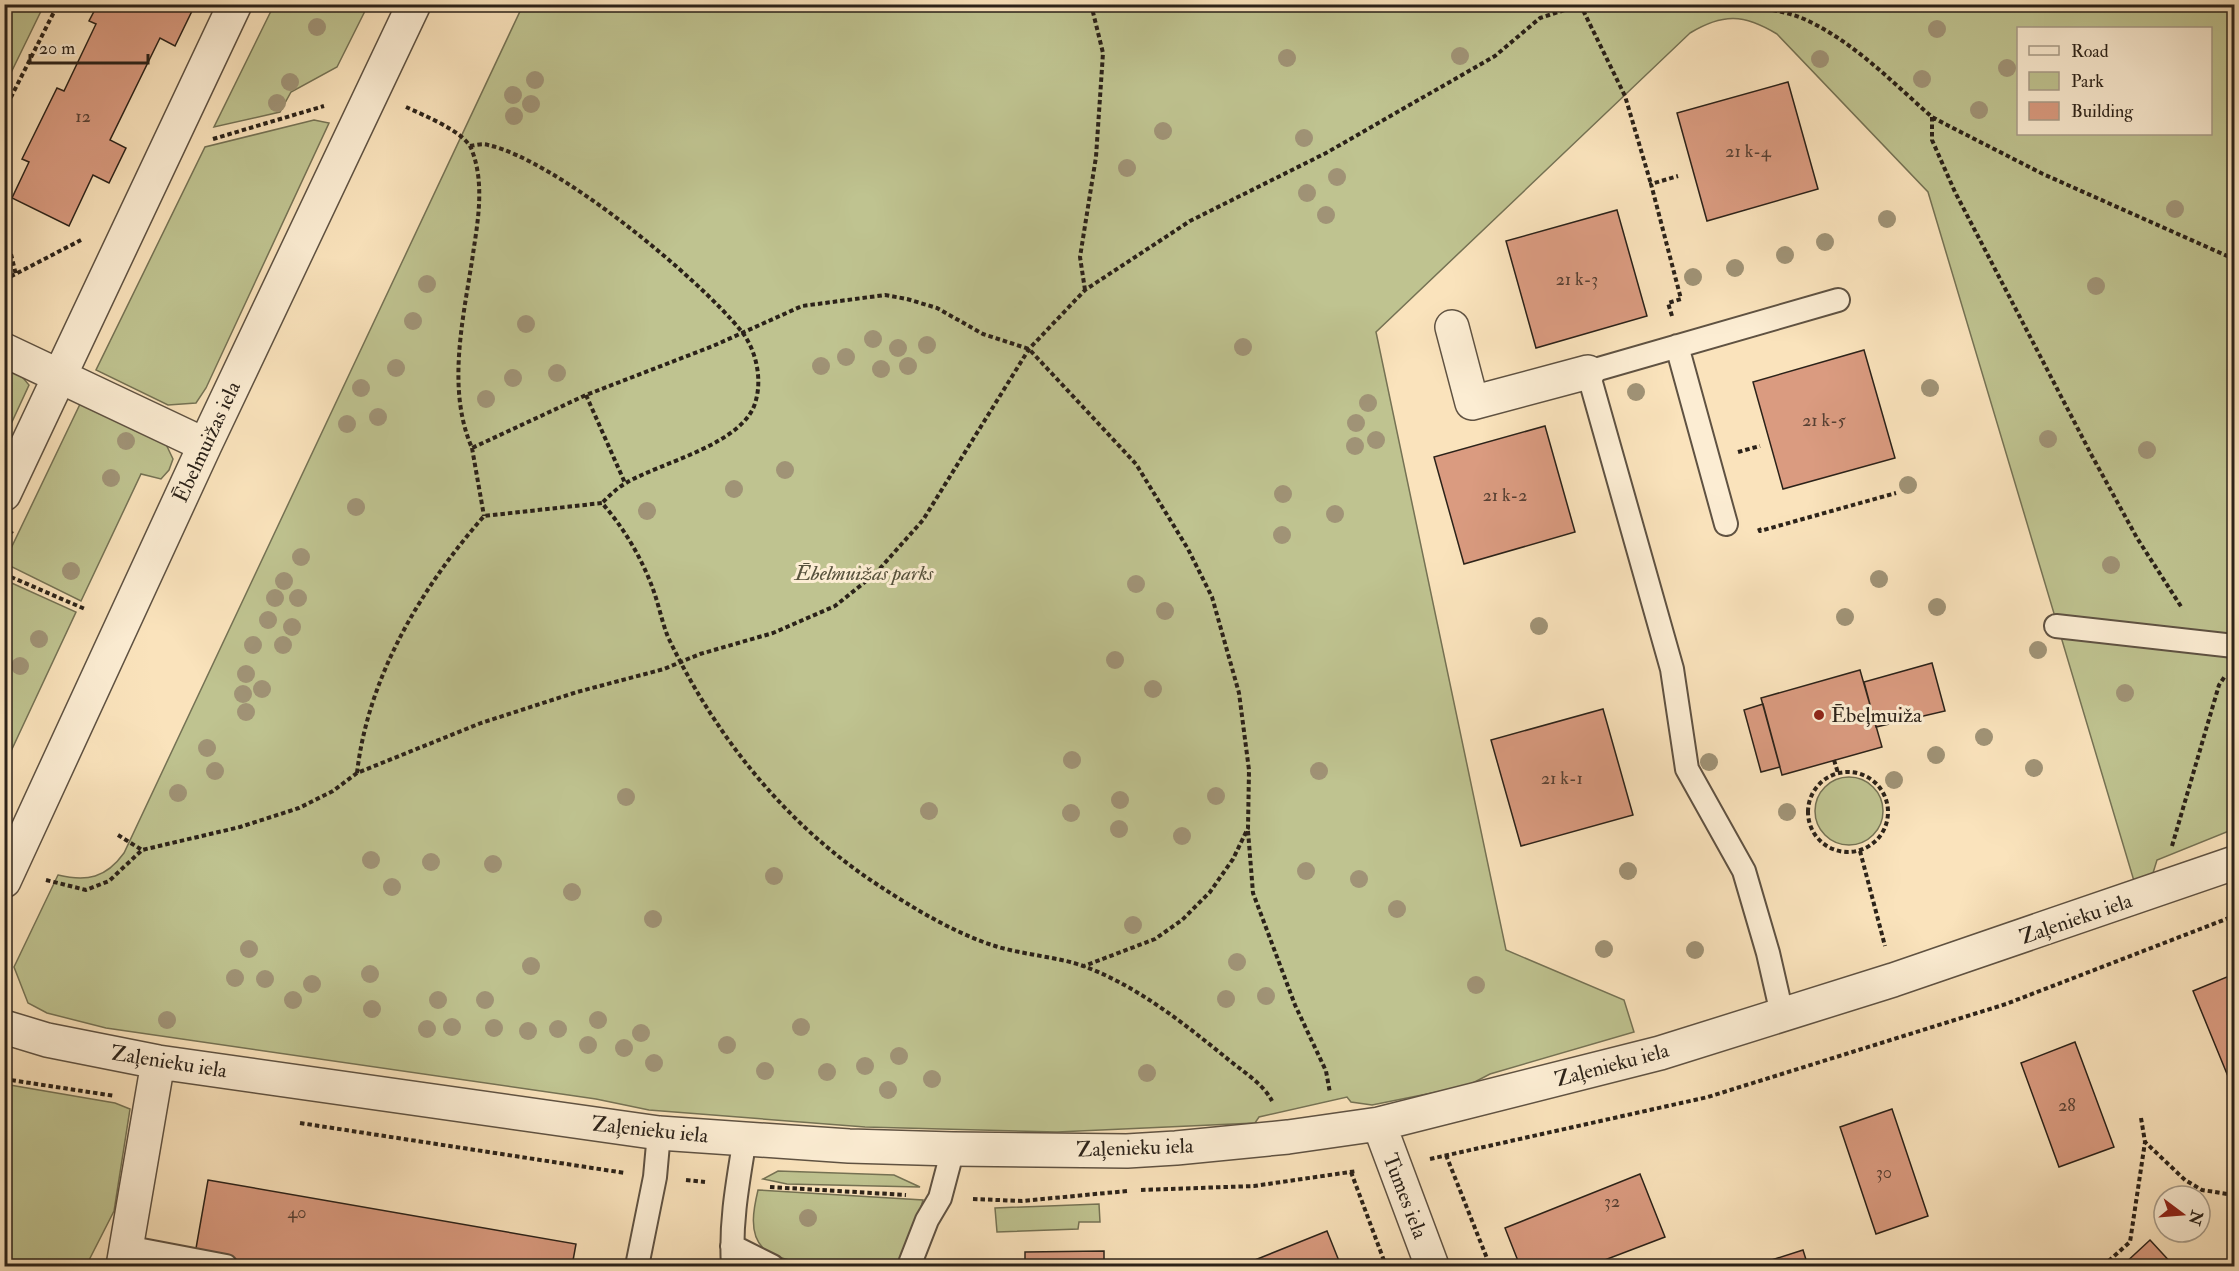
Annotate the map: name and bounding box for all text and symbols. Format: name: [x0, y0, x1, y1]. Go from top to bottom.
scale bar: [30, 27, 148, 65]
legend: [2017, 27, 2212, 135]
text: 20 m: [39, 37, 75, 60]
text: Road: [2071, 40, 2109, 63]
text: Park: [2071, 70, 2104, 93]
text: Building: [2071, 100, 2134, 123]
house number: 12: [75, 105, 91, 128]
house number: 21 k-4: [1725, 140, 1772, 163]
house number: 21 k-3: [1556, 268, 1598, 291]
street label: Ēbelmuižas iela: [167, 377, 247, 507]
house number: 21 k-5: [1802, 409, 1846, 432]
house number: 21 k-2: [1483, 484, 1527, 507]
park label: Ēbelmuižas parks: [793, 560, 934, 587]
place label: Ēbeļmuiža: [1831, 702, 1922, 729]
marker: Ēbeļmuiža: [1812, 708, 1826, 722]
house number: 21 k-1: [1541, 767, 1583, 790]
street label: Zaļenieku iela: [2016, 887, 2136, 951]
street label: Zaļenieku iela: [1552, 1037, 1672, 1093]
street label: Zaļenieku iela: [109, 1040, 229, 1085]
house number: 28: [2058, 1094, 2076, 1117]
street label: Zaļenieku iela: [590, 1110, 710, 1150]
street label: Zaļenieku iela: [1076, 1132, 1194, 1164]
street label: Tumes iela: [1376, 1150, 1434, 1243]
house number: 30: [1876, 1161, 1892, 1184]
north arrow: [2152, 1184, 2212, 1244]
house number: 32: [1604, 1190, 1620, 1213]
house number: 40: [288, 1201, 306, 1224]
text: N: [2184, 1207, 2207, 1228]

